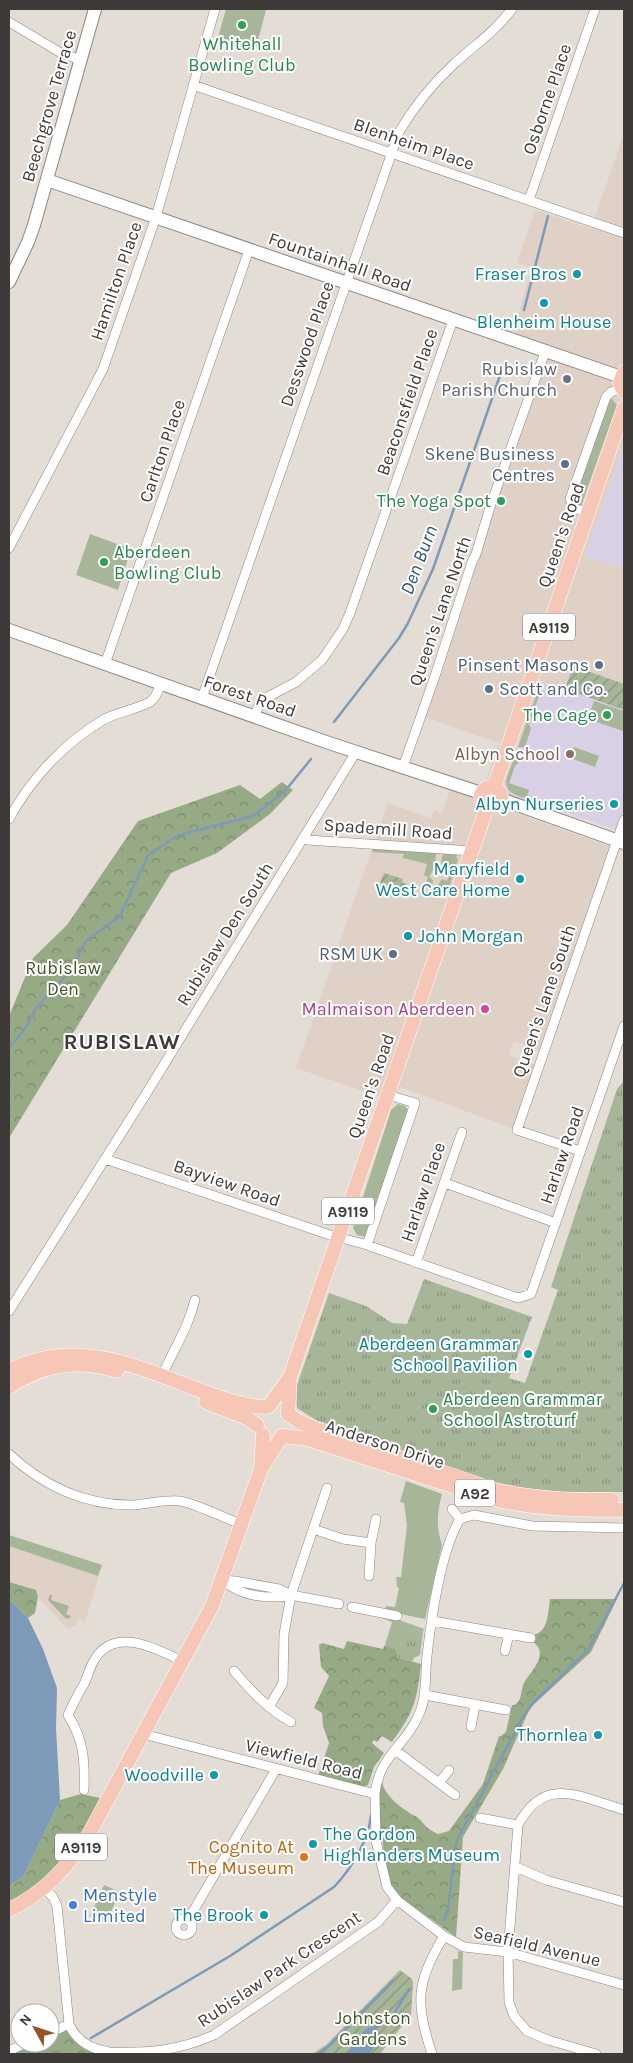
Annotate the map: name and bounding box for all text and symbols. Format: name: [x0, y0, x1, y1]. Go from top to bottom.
marker: Whitehall Bowling Club: [236, 19, 248, 31]
street label: Beechgrove Terrace: [17, 27, 81, 185]
place label: Whitehall Bowling Club: [188, 33, 296, 76]
street label: Osborne Place: [518, 41, 576, 157]
street label: Blenheim Place: [351, 113, 477, 175]
street label: Hamilton Place: [85, 219, 147, 343]
street label: Fountainhall Road: [266, 227, 414, 297]
place label: Fraser Bros: [475, 263, 567, 285]
marker: Fraser Bros: [571, 268, 583, 280]
street label: Desswood Place: [275, 278, 339, 410]
marker: Blenheim House: [538, 297, 550, 309]
place label: Blenheim House: [477, 311, 611, 333]
street label: Beaconsfield Place: [372, 326, 442, 478]
place label: Rubislaw Parish Church: [441, 358, 557, 401]
marker: Rubislaw Parish Church: [561, 373, 573, 385]
street label: Carlton Place: [134, 397, 190, 505]
place label: Skene Business Centres: [424, 443, 555, 486]
marker: Skene Business Centres: [559, 458, 571, 470]
street label: Queen's Road: [533, 480, 589, 590]
place label: The Yoga Spot: [377, 490, 491, 512]
marker: The Yoga Spot: [495, 495, 507, 507]
water label: Den Burn: [396, 522, 442, 598]
street label: Queen's Lane North: [404, 533, 476, 689]
place label: Aberdeen Bowling Club: [114, 541, 221, 584]
marker: Aberdeen Bowling Club: [98, 556, 110, 568]
road number: A9119: [523, 614, 575, 640]
place label: Pinsent Masons: [457, 654, 589, 676]
marker: Pinsent Masons: [593, 659, 605, 671]
street label: Forest Road: [201, 670, 299, 722]
place label: Scott and Co.: [499, 678, 607, 700]
marker: Scott and Co.: [483, 683, 495, 695]
place label: The Cage: [523, 704, 597, 726]
marker: The Cage: [601, 709, 613, 721]
place label: Albyn School: [455, 743, 560, 765]
marker: Albyn School: [564, 748, 576, 760]
place label: Albyn Nurseries: [475, 793, 604, 815]
marker: Albyn Nurseries: [608, 798, 620, 810]
street label: Spademill Road: [323, 814, 453, 844]
street label: Rubislaw Den South: [172, 858, 278, 1010]
place label: Maryfield West Care Home: [376, 858, 510, 901]
marker: Maryfield West Care Home: [514, 873, 526, 885]
street label: Queen's Lane South: [508, 922, 580, 1080]
place label: John Morgan: [418, 925, 523, 947]
marker: John Morgan: [402, 930, 414, 942]
place label: RSM UK: [319, 943, 383, 965]
marker: RSM UK: [387, 948, 399, 960]
park label: Rubislaw Den: [25, 957, 101, 1000]
place label: Malmaison Aberdeen: [301, 998, 475, 1020]
marker: Malmaison Aberdeen: [479, 1003, 491, 1015]
district label: RUBISLAW: [63, 1029, 181, 1055]
street label: Queen's Road: [343, 1031, 399, 1141]
street label: Harlaw Road: [535, 1103, 589, 1207]
street label: Harlaw Place: [396, 1139, 450, 1245]
street label: Bayview Road: [171, 1154, 283, 1212]
road number: A9119: [322, 1198, 374, 1224]
place label: Aberdeen Grammar School Pavilion: [359, 1333, 518, 1376]
marker: Aberdeen Grammar School Pavilion: [522, 1348, 534, 1360]
place label: Aberdeen Grammar School Astroturf: [443, 1388, 603, 1431]
marker: Aberdeen Grammar School Astroturf: [427, 1403, 439, 1415]
street label: Anderson Drive: [323, 1414, 447, 1474]
road number: A92: [455, 1480, 495, 1506]
place label: Thornlea: [517, 1724, 588, 1746]
marker: Thornlea: [592, 1729, 604, 1741]
street label: Viewfield Road: [243, 1734, 365, 1784]
place label: Woodville: [124, 1764, 204, 1786]
marker: Woodville: [208, 1769, 220, 1781]
place label: The Gordon Highlanders Museum: [323, 1823, 500, 1866]
road number: A9119: [55, 1834, 107, 1860]
place label: Cognito At The Museum: [188, 1836, 294, 1879]
marker: The Gordon Highlanders Museum: [307, 1838, 319, 1850]
marker: Cognito At The Museum: [298, 1851, 310, 1863]
place label: Menstyle Limited: [83, 1884, 157, 1927]
marker: Menstyle Limited: [67, 1899, 79, 1911]
place label: The Brook: [173, 1904, 254, 1926]
street label: Rubislaw Park Crescent: [193, 1906, 365, 2032]
marker: The Brook: [258, 1909, 270, 1921]
street label: Seafield Avenue: [471, 1921, 603, 1971]
north arrow: [10, 2003, 60, 2053]
park label: Johnston Gardens: [335, 2007, 411, 2050]
text: N: [16, 2011, 35, 2029]

